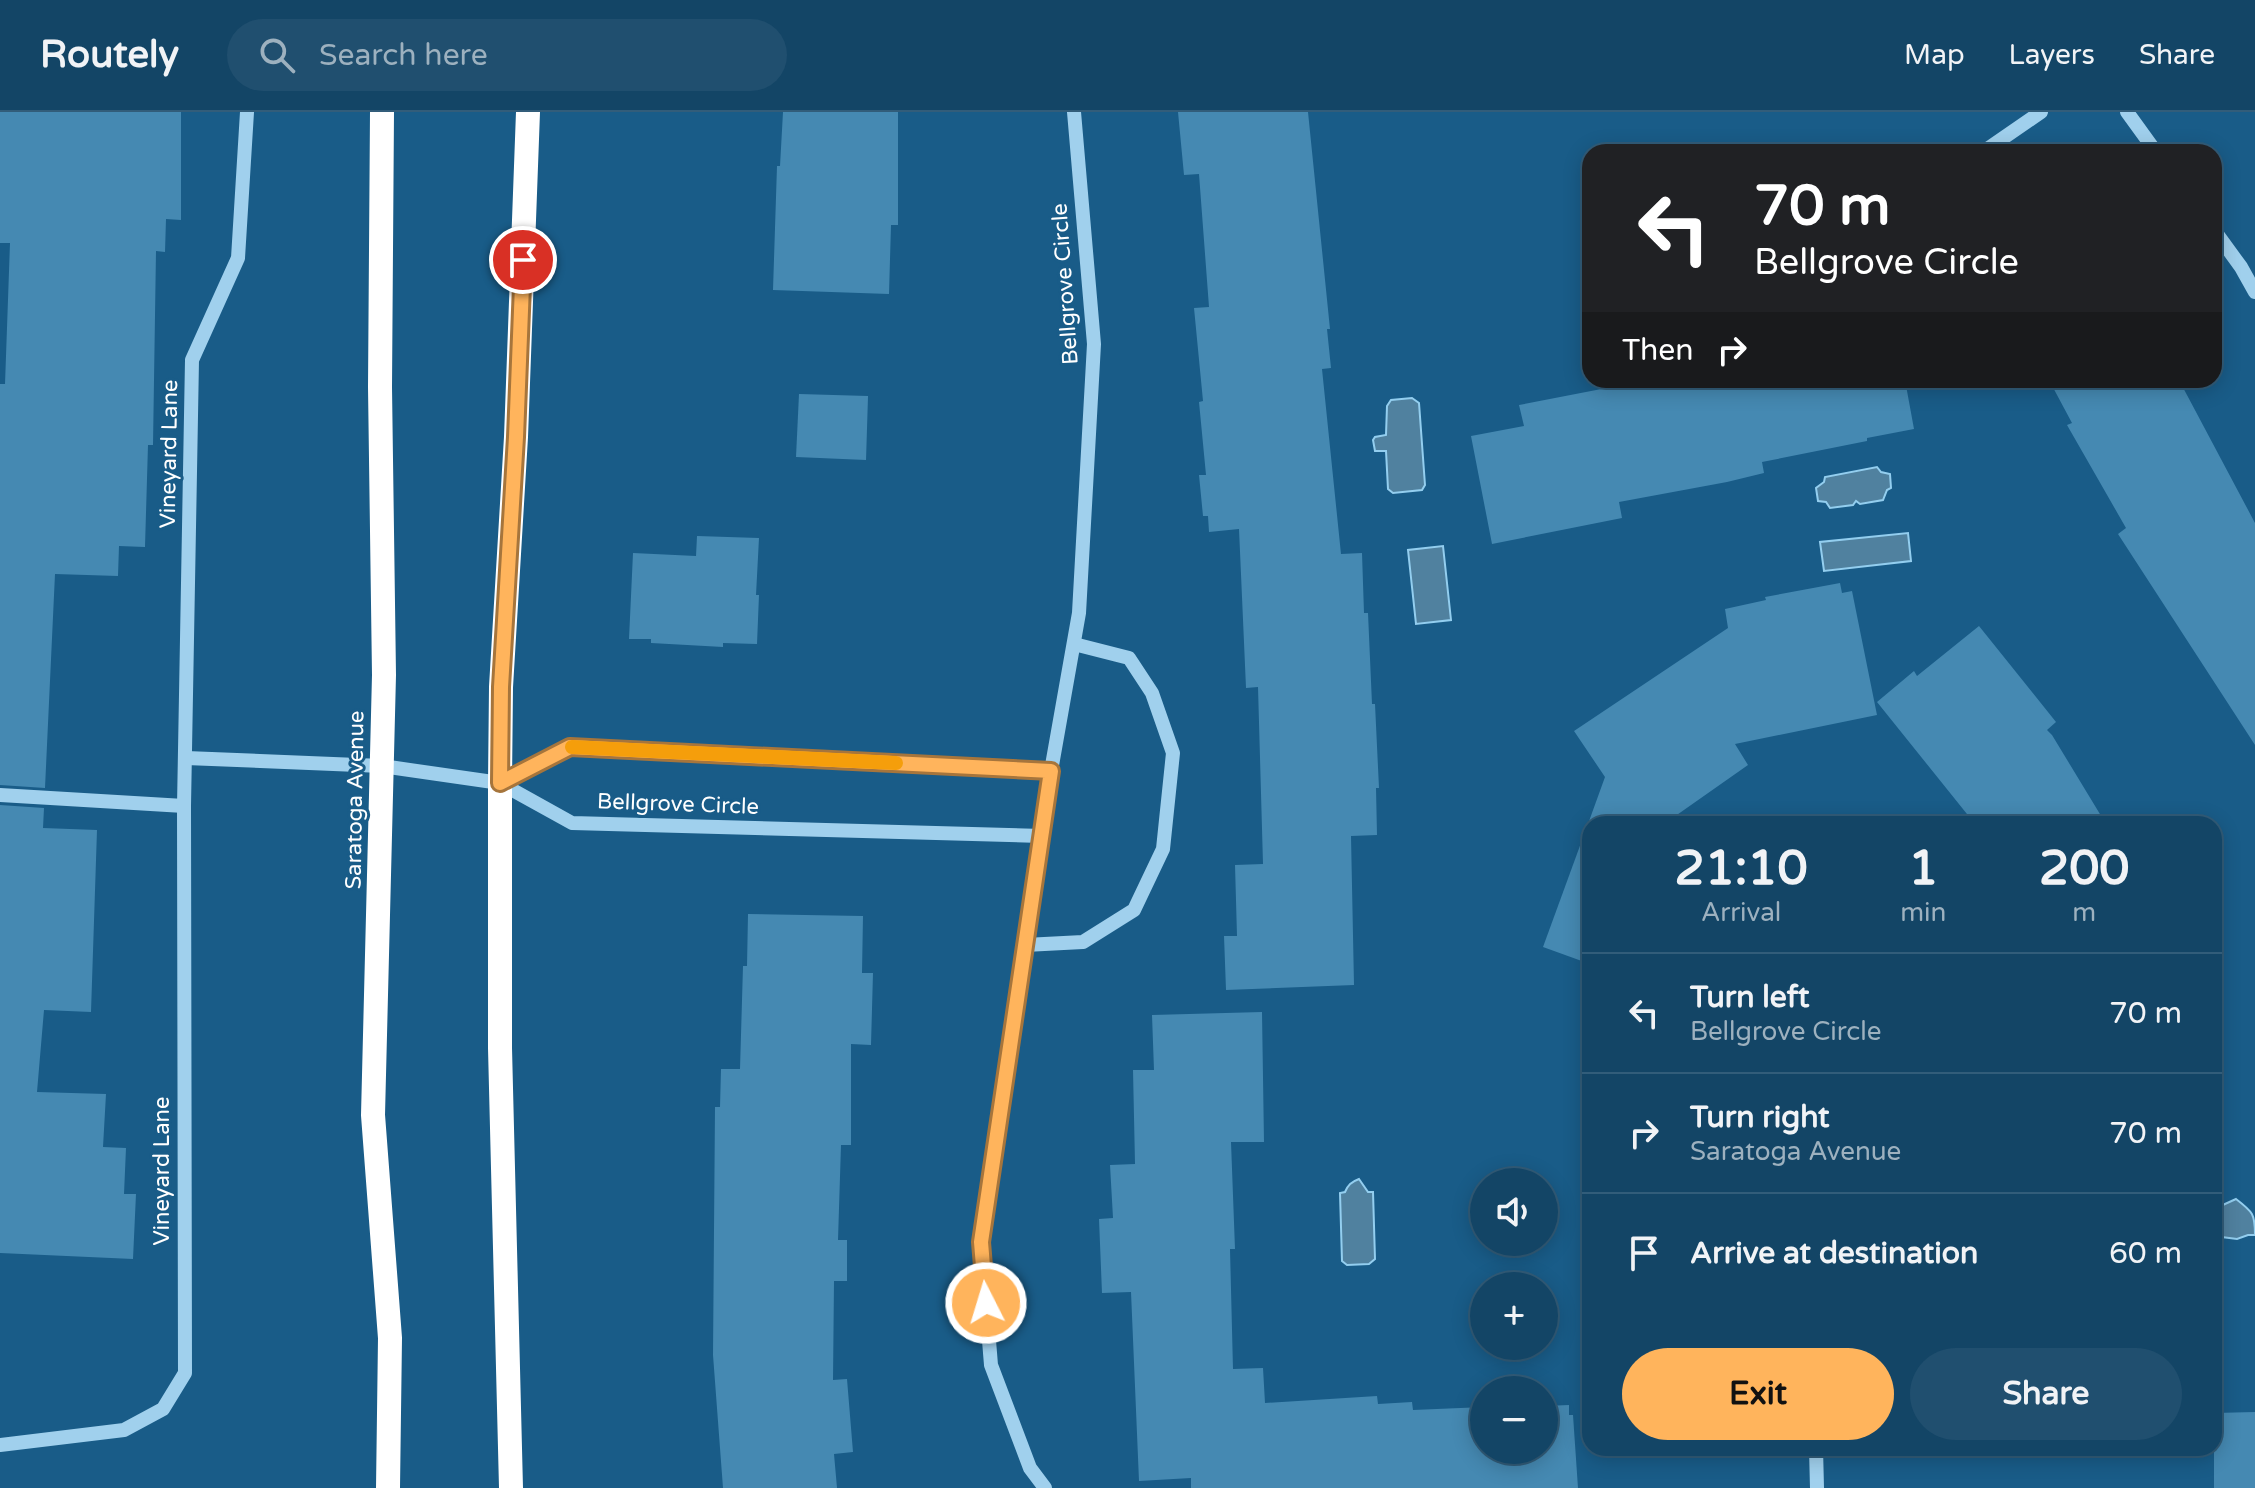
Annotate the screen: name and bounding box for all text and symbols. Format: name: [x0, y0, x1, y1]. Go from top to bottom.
search box: [227, 19, 787, 91]
text: Routely: [40, 32, 179, 78]
icon: search: [255, 33, 299, 77]
text: Search here: [319, 37, 488, 74]
text: Map: [1904, 38, 1965, 72]
text: Layers: [2009, 38, 2095, 72]
text: Share: [2139, 38, 2215, 72]
text: 70 m: [1754, 173, 1890, 240]
icon: left: [1622, 176, 1726, 280]
street label: Bellgrove Circle: [1046, 202, 1084, 366]
pin: [489, 226, 557, 294]
icon: arrive: [501, 238, 545, 282]
text: Bellgrove Circle: [1754, 241, 2019, 284]
icon: right: [1710, 328, 1754, 372]
text: Then: [1622, 332, 1694, 369]
street label: Vineyard Lane: [155, 379, 183, 529]
street label: Saratoga Avenue: [340, 710, 370, 890]
street label: Bellgrove Circle: [597, 788, 759, 820]
text: 21:10: [1675, 840, 1808, 898]
text: 1: [1908, 840, 1938, 898]
text: 200: [2039, 840, 2129, 898]
text: Arrival: [1701, 897, 1781, 928]
text: min: [1900, 897, 1946, 928]
text: m: [2072, 897, 2096, 928]
text: Turn left: [1690, 979, 1809, 1016]
icon: left: [1622, 991, 1666, 1035]
text: 70 m: [2109, 995, 2182, 1032]
text: Bellgrove Circle: [1690, 1016, 1881, 1047]
street label: Vineyard Lane: [149, 1097, 175, 1245]
text: Turn right: [1690, 1099, 1830, 1136]
icon: right: [1622, 1111, 1666, 1155]
text: 70 m: [2109, 1115, 2182, 1152]
text: Saratoga Avenue: [1690, 1136, 1901, 1167]
map controls: [1470, 1168, 1558, 1464]
button: sound: [1470, 1168, 1558, 1256]
icon: arrive: [1622, 1231, 1666, 1275]
text: Arrive at destination: [1690, 1235, 1978, 1272]
text: 60 m: [2109, 1235, 2182, 1272]
position arrow: [944, 1261, 1028, 1345]
button: +: [1470, 1272, 1558, 1360]
button: Exit: [1622, 1348, 1894, 1440]
button: Share: [1910, 1348, 2182, 1440]
button: −: [1470, 1376, 1558, 1464]

